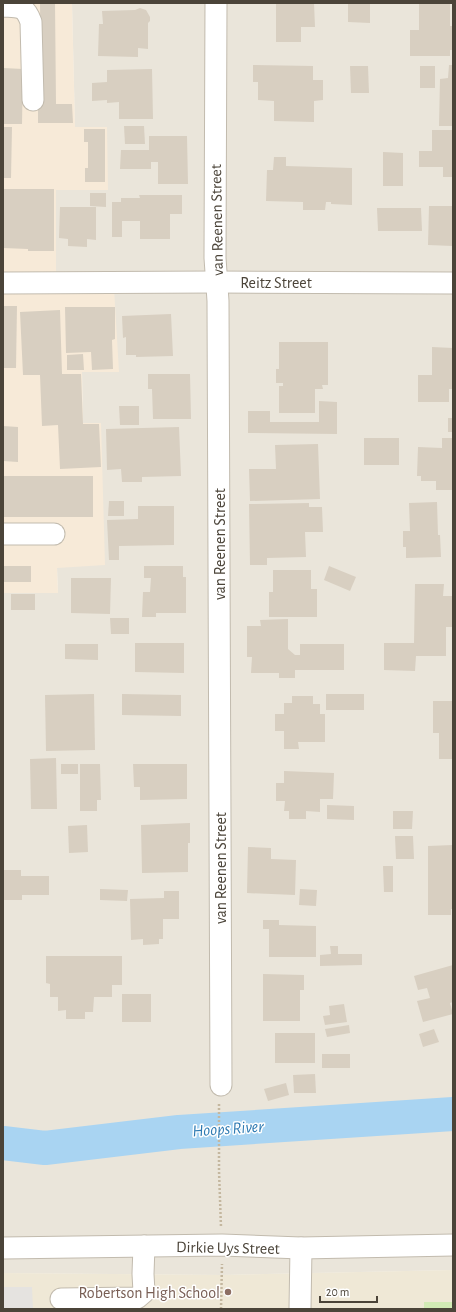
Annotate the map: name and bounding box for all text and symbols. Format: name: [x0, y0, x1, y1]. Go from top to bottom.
street label: van Reenen Street: [208, 164, 226, 276]
street label: Reitz Street: [240, 275, 312, 291]
street label: van Reenen Street: [212, 488, 228, 600]
street label: van Reenen Street: [213, 812, 229, 924]
water label: Hoops River: [192, 1117, 265, 1140]
street label: Dirkie Uys Street: [176, 1239, 280, 1258]
scale bar: [320, 1278, 377, 1304]
place label: Robertson High School: [79, 1285, 220, 1301]
text: 20 m: [326, 1286, 349, 1298]
marker: Robertson High School: [223, 1287, 233, 1297]

